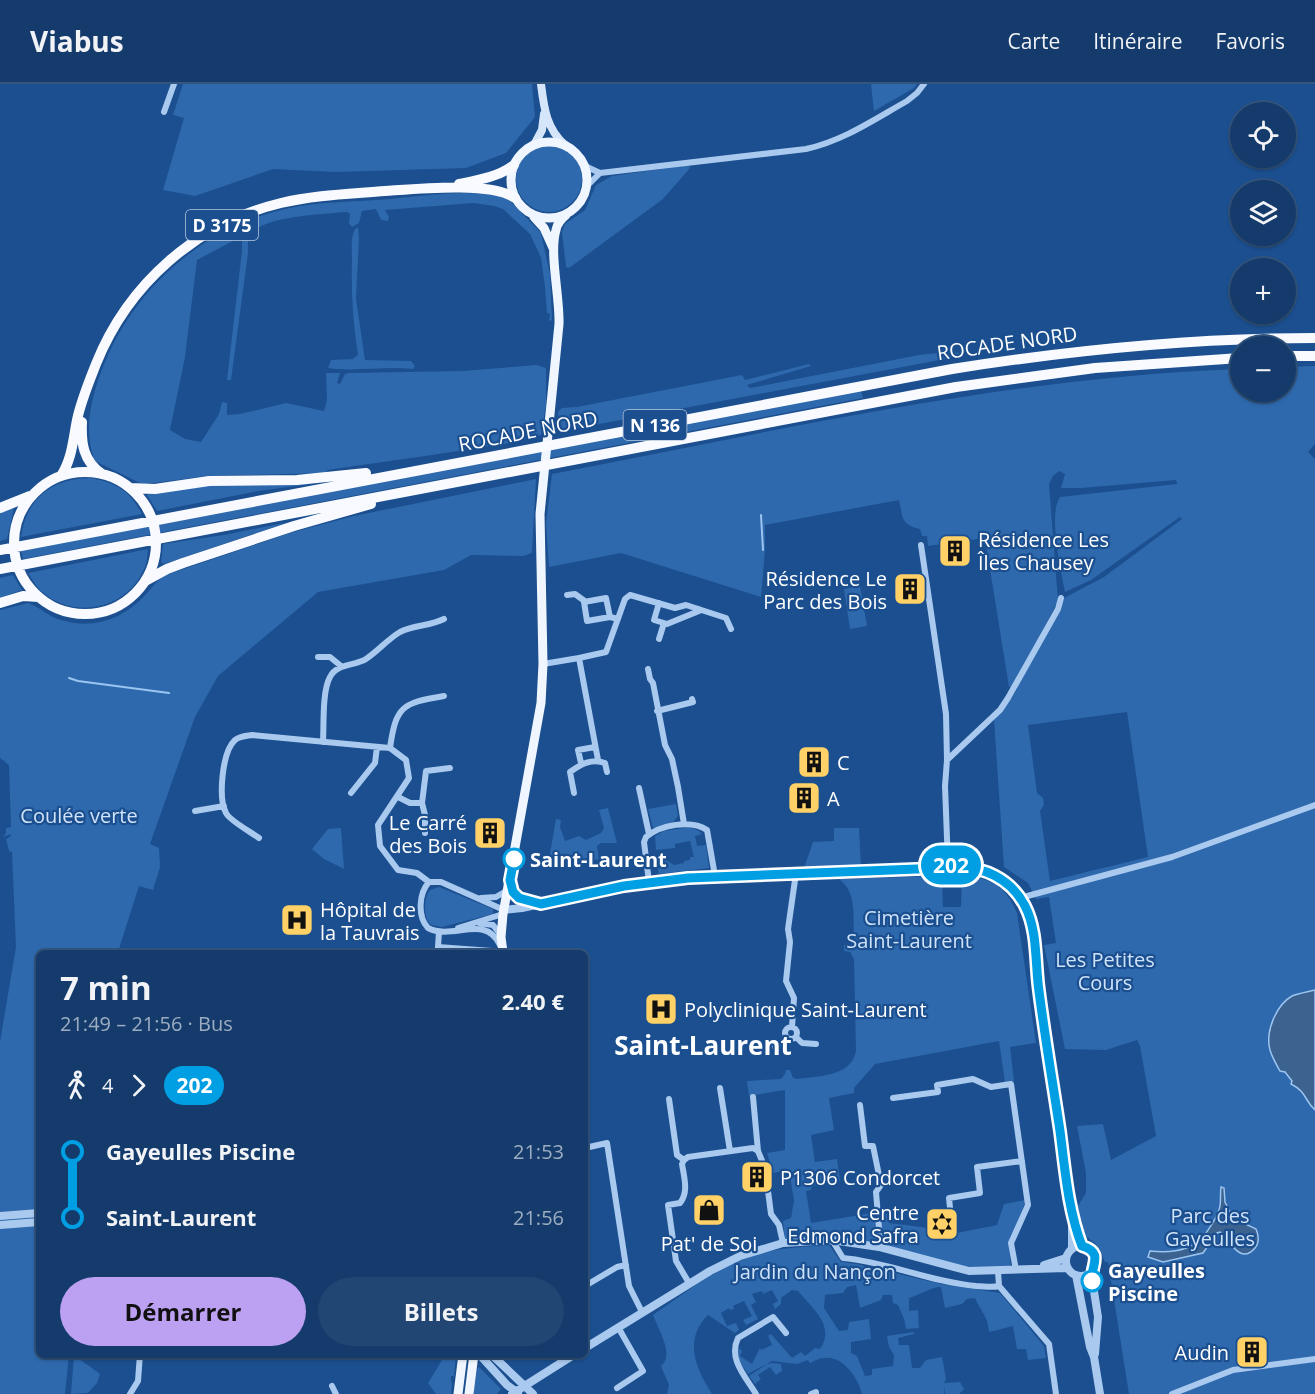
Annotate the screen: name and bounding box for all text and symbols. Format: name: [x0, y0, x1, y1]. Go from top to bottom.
text: Viabus: [30, 22, 124, 60]
text: Carte: [1007, 27, 1060, 55]
text: Itinéraire: [1093, 27, 1182, 55]
text: Favoris: [1215, 27, 1285, 55]
map controls: [1230, 102, 1296, 402]
button: locate: [1230, 102, 1296, 168]
button: layers: [1230, 180, 1296, 246]
road number: D 3175: [186, 210, 258, 240]
button: +: [1230, 258, 1296, 324]
street label: ROCADE NORD: [935, 320, 1079, 366]
button: −: [1230, 336, 1296, 402]
street label: ROCADE NORD: [456, 404, 600, 458]
road number: N 136: [624, 410, 686, 440]
place label: Résidence Les Îles Chausey: [977, 526, 1109, 576]
building icon: Résidence Les Îles Chausey: [937, 533, 973, 569]
place label: Résidence Le Parc des Bois: [763, 565, 887, 615]
building icon: Résidence Le Parc des Bois: [892, 571, 928, 607]
building icon: C: [796, 744, 832, 780]
place label: C: [837, 749, 850, 776]
building icon: A: [786, 780, 822, 816]
place label: A: [827, 785, 840, 812]
park label: Coulée verte: [20, 802, 138, 829]
place label: Le Carré des Bois: [389, 809, 467, 859]
building icon: Le Carré des Bois: [472, 815, 508, 851]
place label: Saint-Laurent: [530, 846, 667, 873]
line badge: 202: [916, 846, 986, 884]
marker: Saint-Laurent: [503, 848, 525, 870]
text: 202: [933, 851, 969, 879]
place label: Hôpital de la Tauvrais: [320, 896, 420, 946]
hospital icon: Hôpital de la Tauvrais: [279, 902, 315, 938]
park label: Cimetière Saint-Laurent: [846, 904, 972, 954]
park label: Les Petites Cours: [1055, 946, 1155, 996]
text: 7 min: [60, 965, 152, 1010]
text: 2.40 €: [502, 986, 564, 1016]
hospital icon: Polyclinique Saint-Laurent: [643, 991, 679, 1027]
place label: Polyclinique Saint-Laurent: [684, 996, 927, 1023]
text: 21:49 – 21:56 · Bus: [60, 1010, 233, 1037]
district label: Saint-Laurent: [614, 1027, 792, 1063]
icon: walk: [60, 1069, 93, 1102]
icon: forward: [122, 1069, 155, 1102]
text: 202: [176, 1071, 212, 1099]
text: 4: [102, 1072, 113, 1099]
text: Gayeulles Piscine: [106, 1136, 295, 1166]
text: 21:53: [513, 1138, 564, 1165]
building icon: P1306 Condorcet: [739, 1159, 775, 1195]
place label: P1306 Condorcet: [780, 1164, 940, 1191]
shop icon: Pat' de Soi: [691, 1192, 727, 1228]
place label: Centre Edmond Safra: [787, 1199, 919, 1249]
text: Saint-Laurent: [106, 1202, 256, 1232]
park label: Parc des Gayeulles: [1165, 1202, 1255, 1252]
text: 21:56: [513, 1204, 564, 1231]
synagogue icon: Centre Edmond Safra: [924, 1206, 960, 1242]
place label: Pat' de Soi: [661, 1230, 757, 1257]
place label: Gayeulles Piscine: [1108, 1257, 1205, 1307]
park label: Jardin du Nançon: [732, 1258, 896, 1285]
marker: Gayeulles Piscine: [1081, 1270, 1103, 1292]
button: Démarrer: [60, 1277, 306, 1346]
button: Billets: [318, 1277, 564, 1346]
building icon: Audin: [1234, 1334, 1270, 1370]
place label: Audin: [1175, 1339, 1229, 1366]

